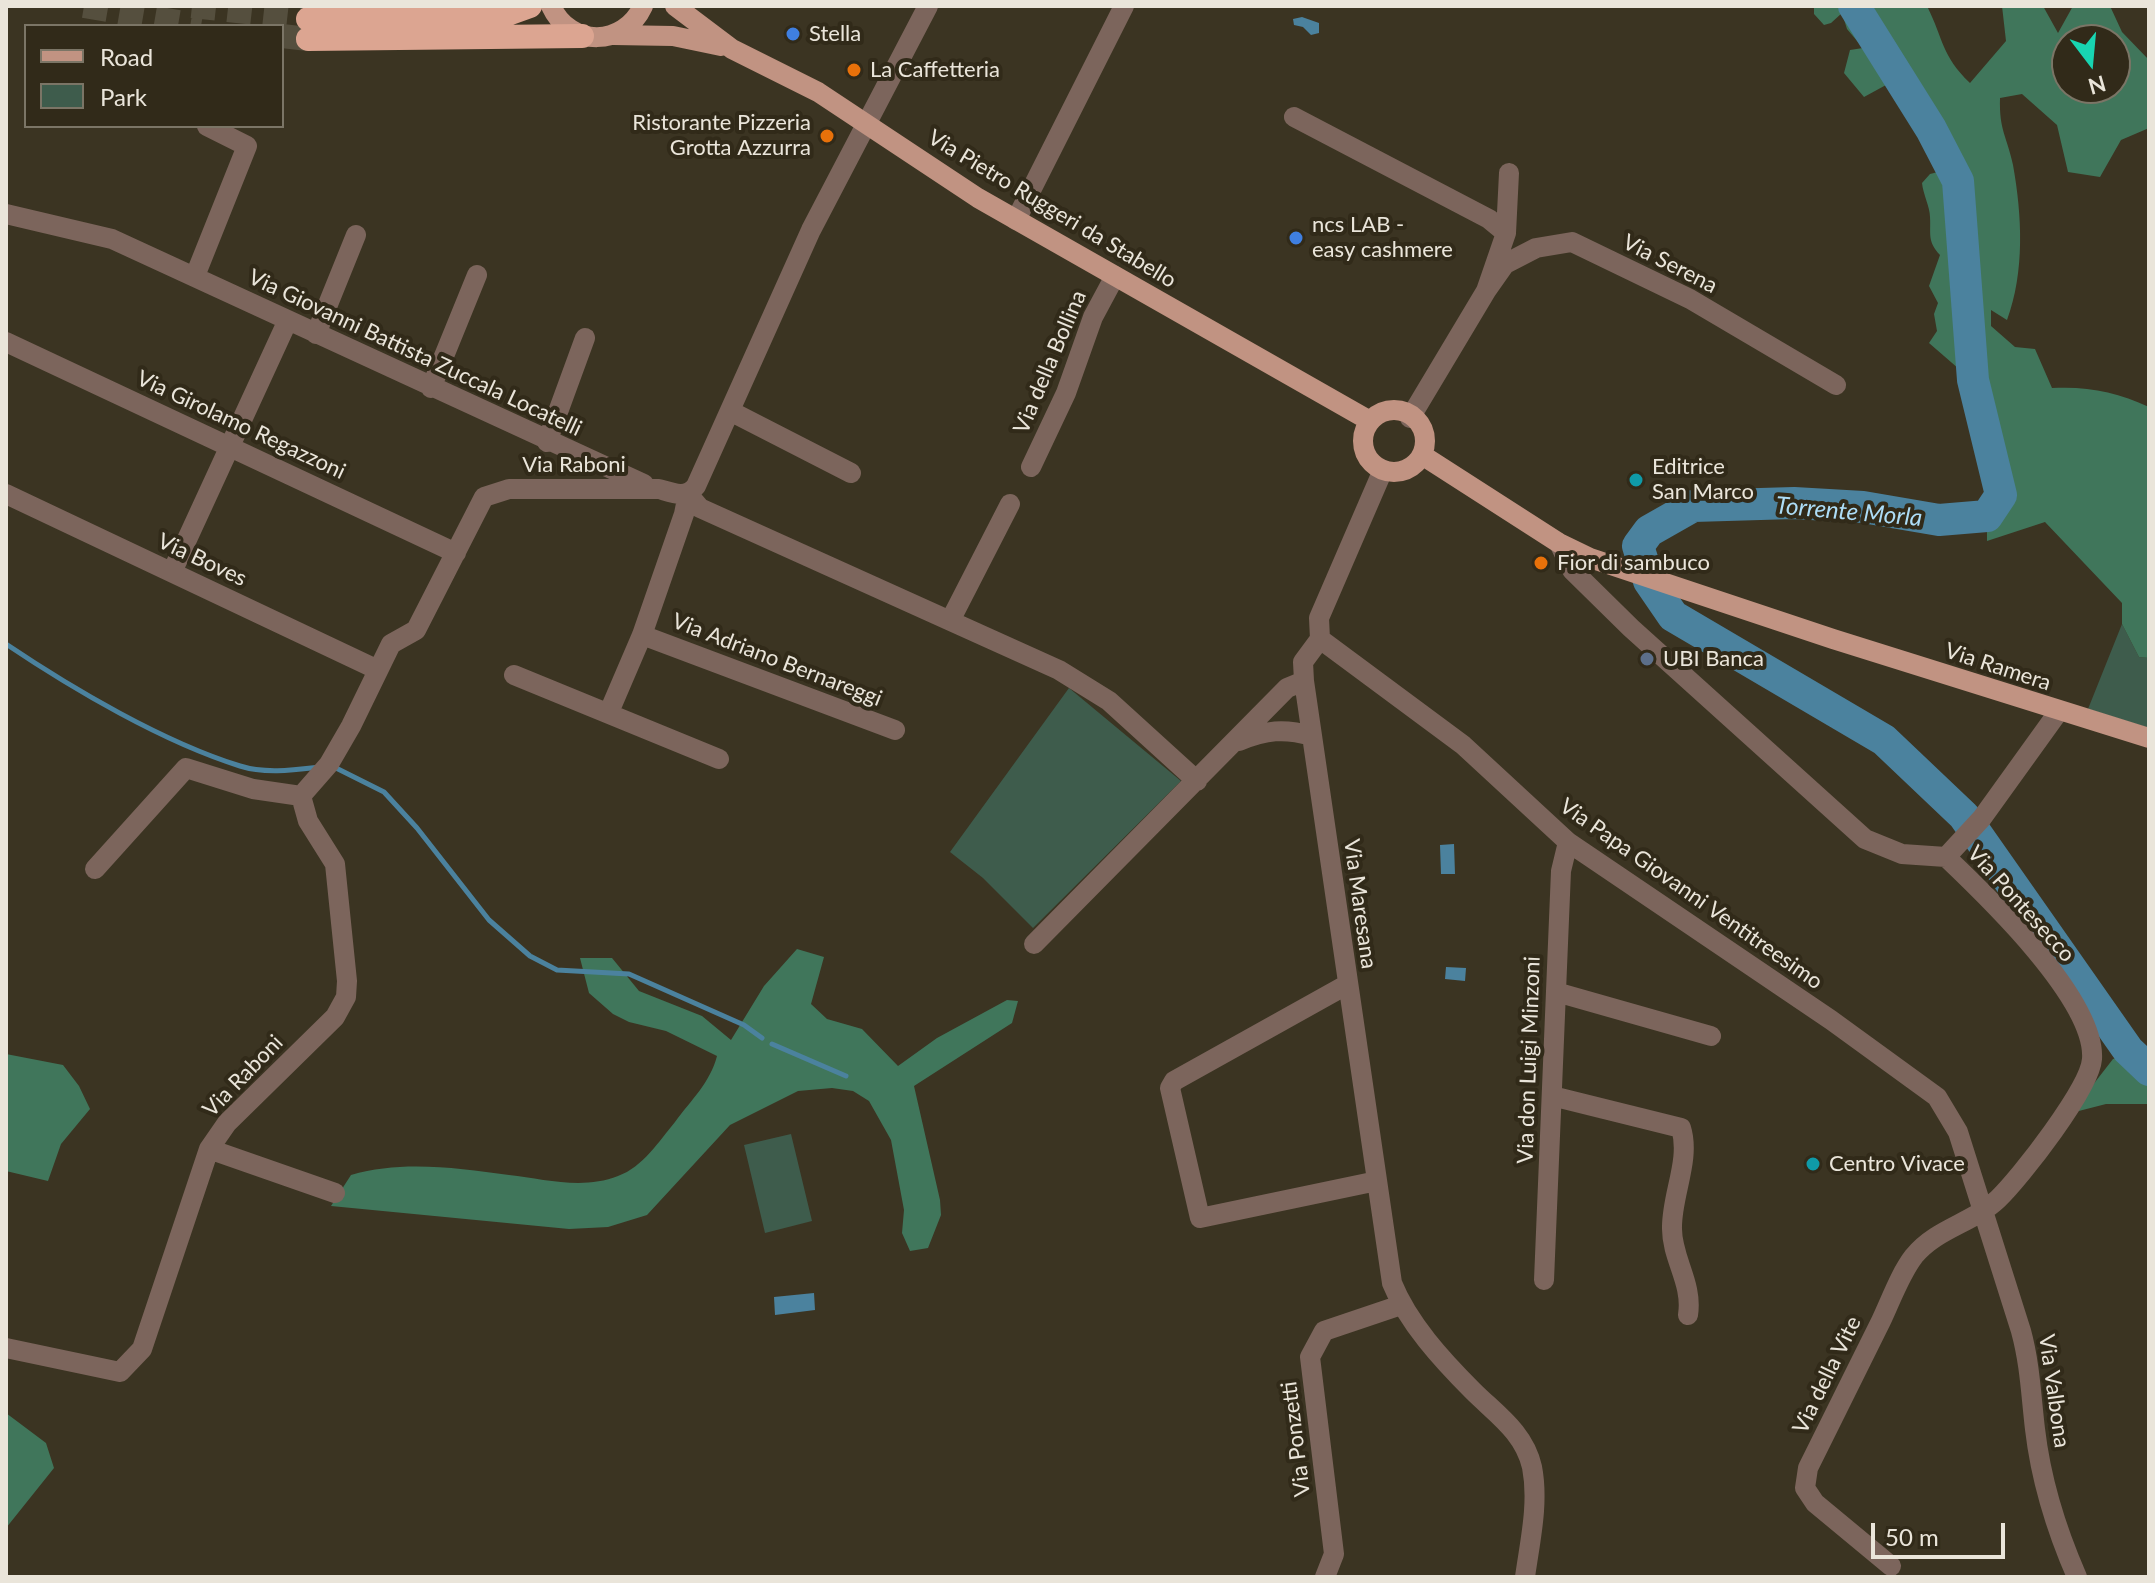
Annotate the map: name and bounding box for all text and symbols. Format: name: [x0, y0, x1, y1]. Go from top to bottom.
place label: Stella: [809, 21, 861, 47]
legend: [24, 24, 284, 128]
north arrow: [2051, 24, 2131, 104]
marker: Stella: [784, 25, 802, 43]
text: Road: [100, 42, 153, 71]
place label: La Caffetteria: [870, 57, 1000, 83]
marker: La Caffetteria: [845, 61, 863, 79]
text: N: [2085, 70, 2109, 101]
text: Park: [100, 82, 147, 111]
place label: Ristorante Pizzeria Grotta Azzurra: [632, 110, 811, 162]
street label: Via Pietro Ruggeri da Stabello: [923, 124, 1181, 294]
marker: Ristorante Pizzeria Grotta Azzurra: [818, 127, 836, 145]
place label: ncs LAB - easy cashmere: [1312, 212, 1453, 264]
marker: ncs LAB - easy cashmere: [1287, 229, 1305, 247]
street label: Via Serena: [1618, 229, 1722, 299]
street label: Via Giovanni Battista Zuccala Locatelli: [244, 264, 586, 442]
street label: Via della Bollina: [1008, 286, 1092, 438]
street label: Via Girolamo Regazzoni: [132, 365, 350, 485]
street label: Via Raboni: [522, 452, 626, 478]
place label: Editrice San Marco: [1652, 454, 1754, 506]
marker: Editrice San Marco: [1627, 471, 1645, 489]
water label: Torrente Morla: [1775, 491, 1923, 533]
street label: Via Boves: [153, 528, 251, 592]
place label: Fior di sambuco: [1557, 550, 1710, 576]
marker: Fior di sambuco: [1532, 554, 1550, 572]
street label: Via Adriano Bernareggi: [668, 608, 886, 712]
street label: Via Ramera: [1942, 637, 2054, 697]
place label: UBI Banca: [1663, 646, 1764, 672]
marker: UBI Banca: [1638, 650, 1656, 668]
street label: Via Papa Giovanni Ventitreesimo: [1554, 793, 1828, 995]
street label: Via Maresana: [1338, 837, 1382, 971]
street label: Via Pontesecco: [1962, 840, 2080, 968]
street label: Via don Luigi Minzoni: [1512, 956, 1546, 1164]
street label: Via Raboni: [198, 1030, 288, 1122]
place label: Centro Vivace: [1829, 1151, 1965, 1177]
marker: Centro Vivace: [1804, 1155, 1822, 1173]
street label: Via della Vite: [1787, 1312, 1867, 1438]
street label: Via Valbona: [2033, 1333, 2075, 1449]
street label: Via Ponzetti: [1276, 1380, 1316, 1498]
scale bar: [1875, 1507, 2009, 1557]
text: 50 m: [1885, 1522, 1939, 1551]

